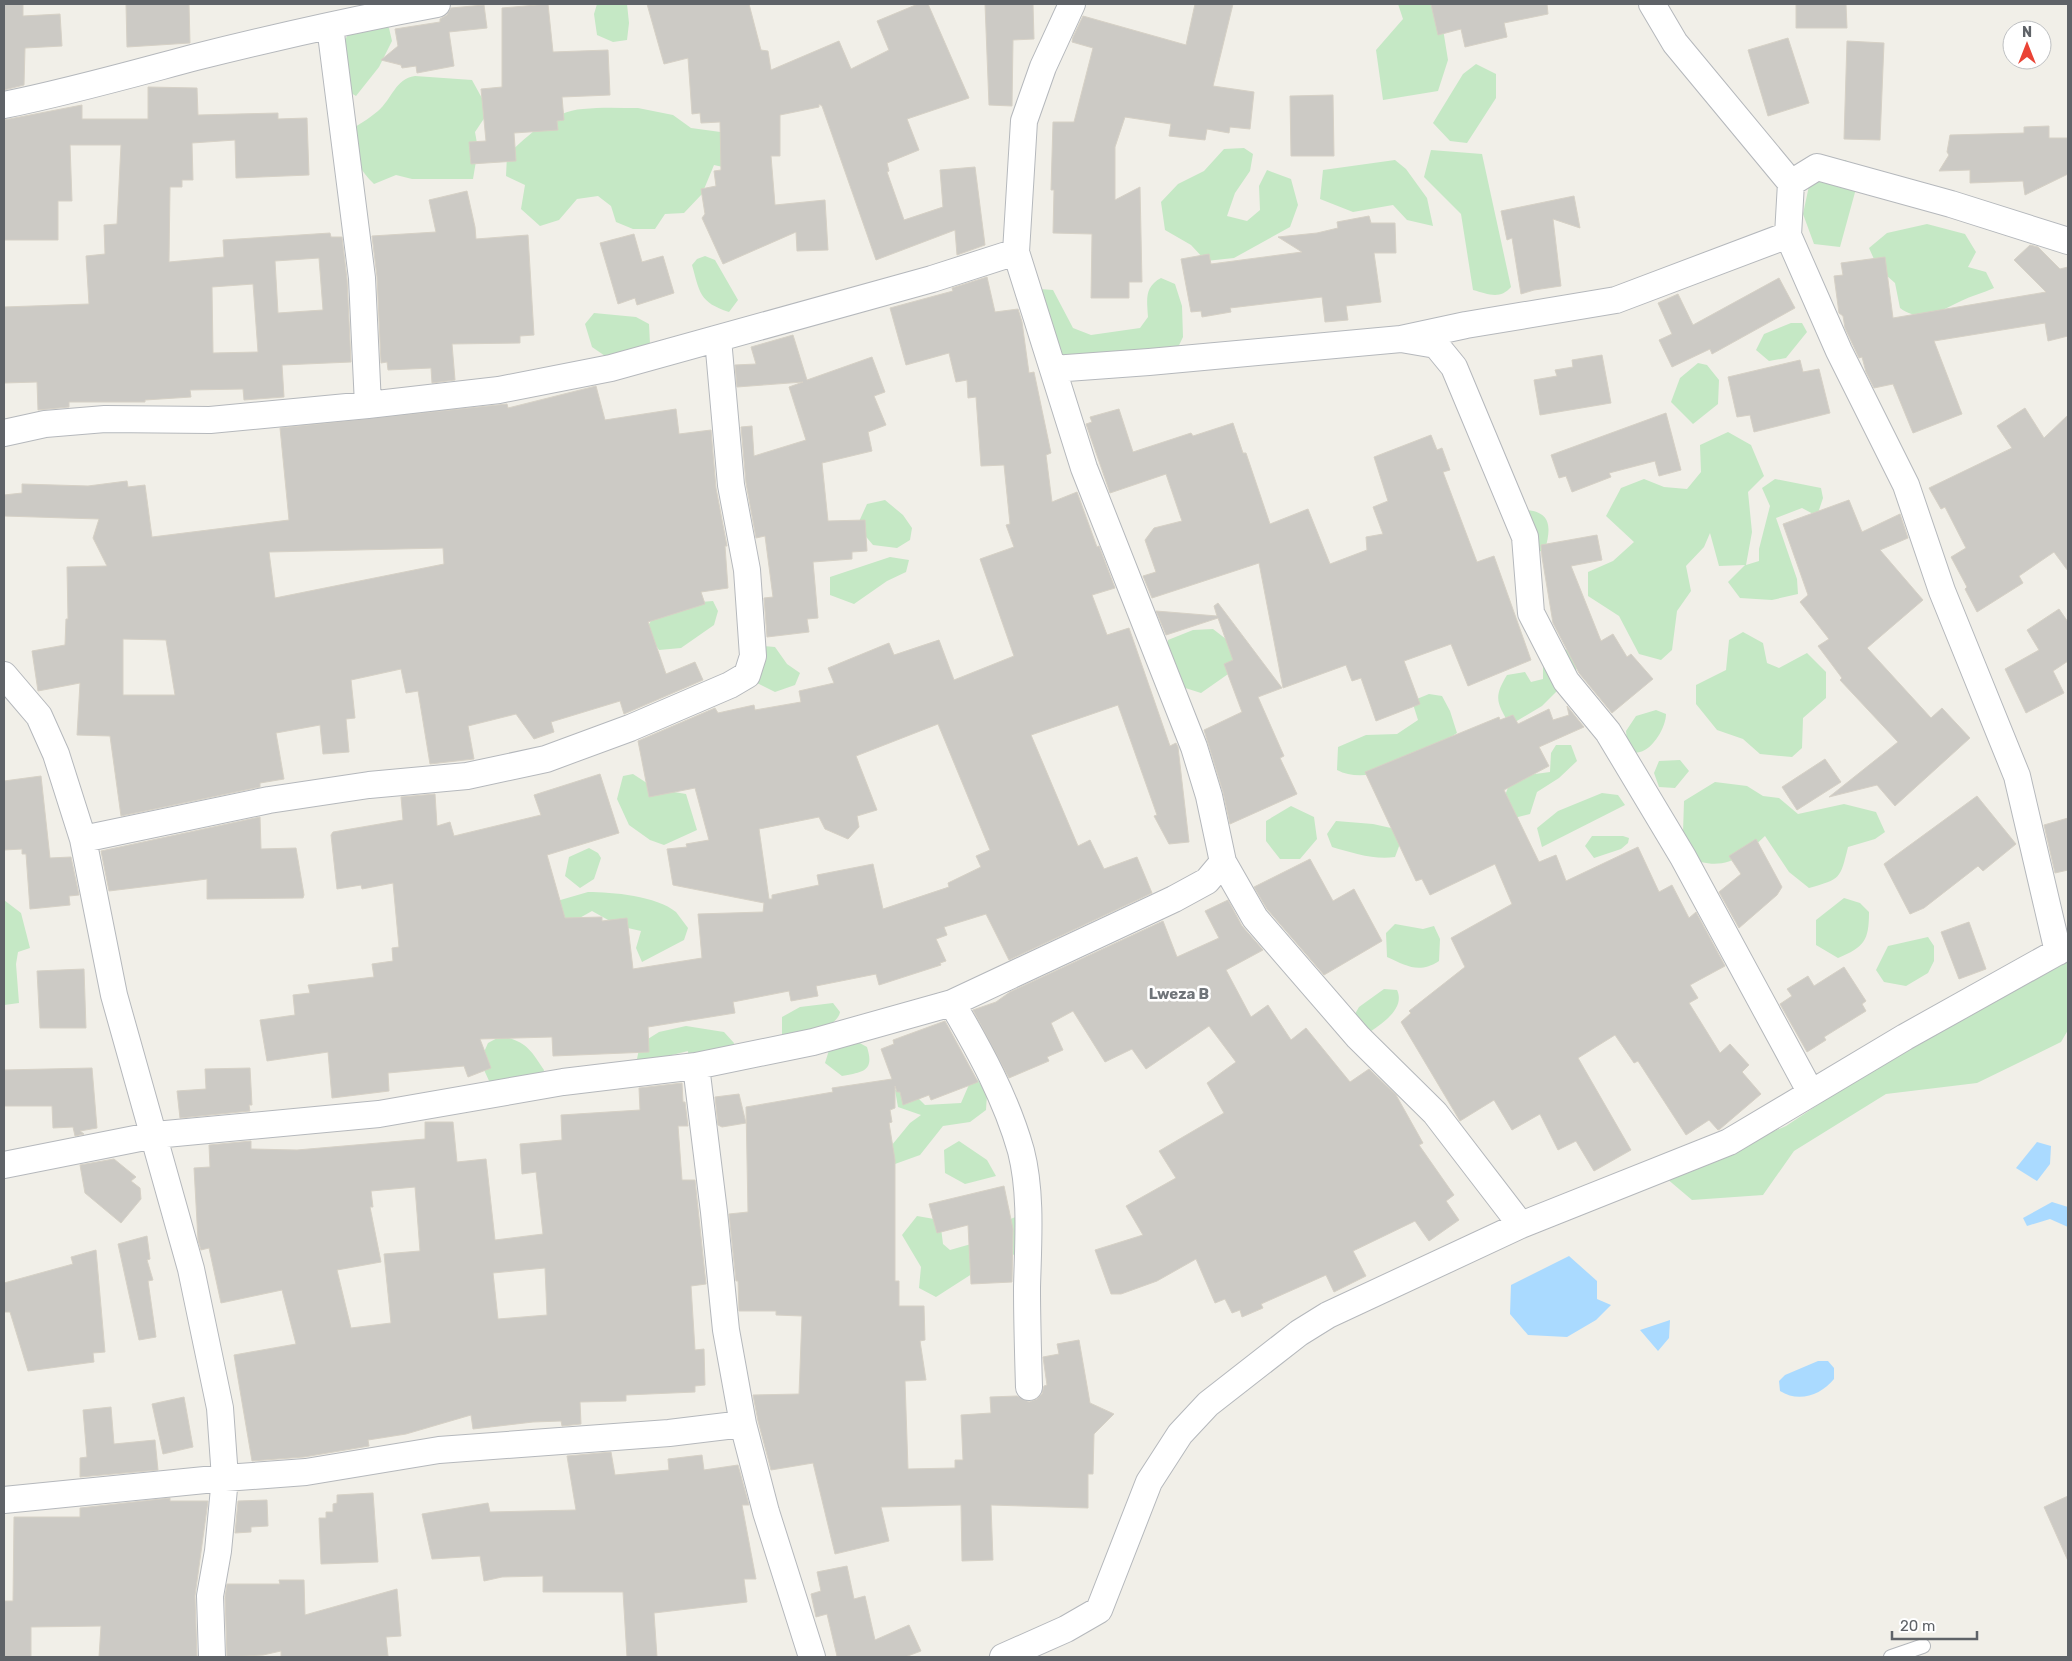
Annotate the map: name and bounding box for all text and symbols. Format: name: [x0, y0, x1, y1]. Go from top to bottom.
north arrow: [2002, 20, 2052, 70]
text: N: [2022, 24, 2032, 41]
district label: Lweza B: [1149, 985, 1209, 1003]
scale bar: [1892, 1608, 1977, 1640]
text: 20 m: [1900, 1617, 1935, 1635]

